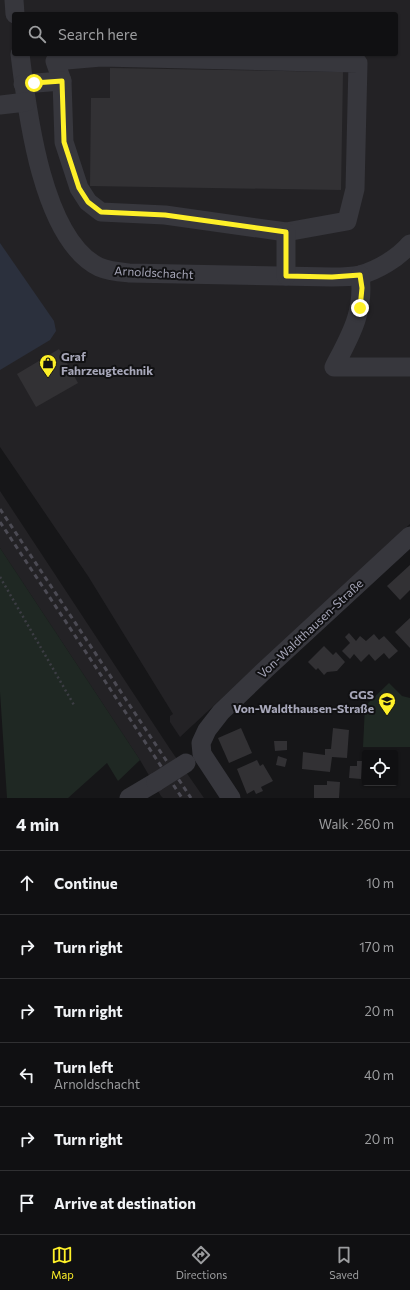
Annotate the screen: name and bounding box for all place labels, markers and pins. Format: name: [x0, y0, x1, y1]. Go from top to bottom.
place label: Graf Fahrzeugtechnik: [61, 349, 153, 377]
shop icon: Graf Fahrzeugtechnik: [38, 353, 58, 378]
place label: GGS Von-Waldthausen-Straße: [233, 687, 374, 715]
school or university icon: GGS Von-Waldthausen-Straße: [377, 691, 397, 716]

